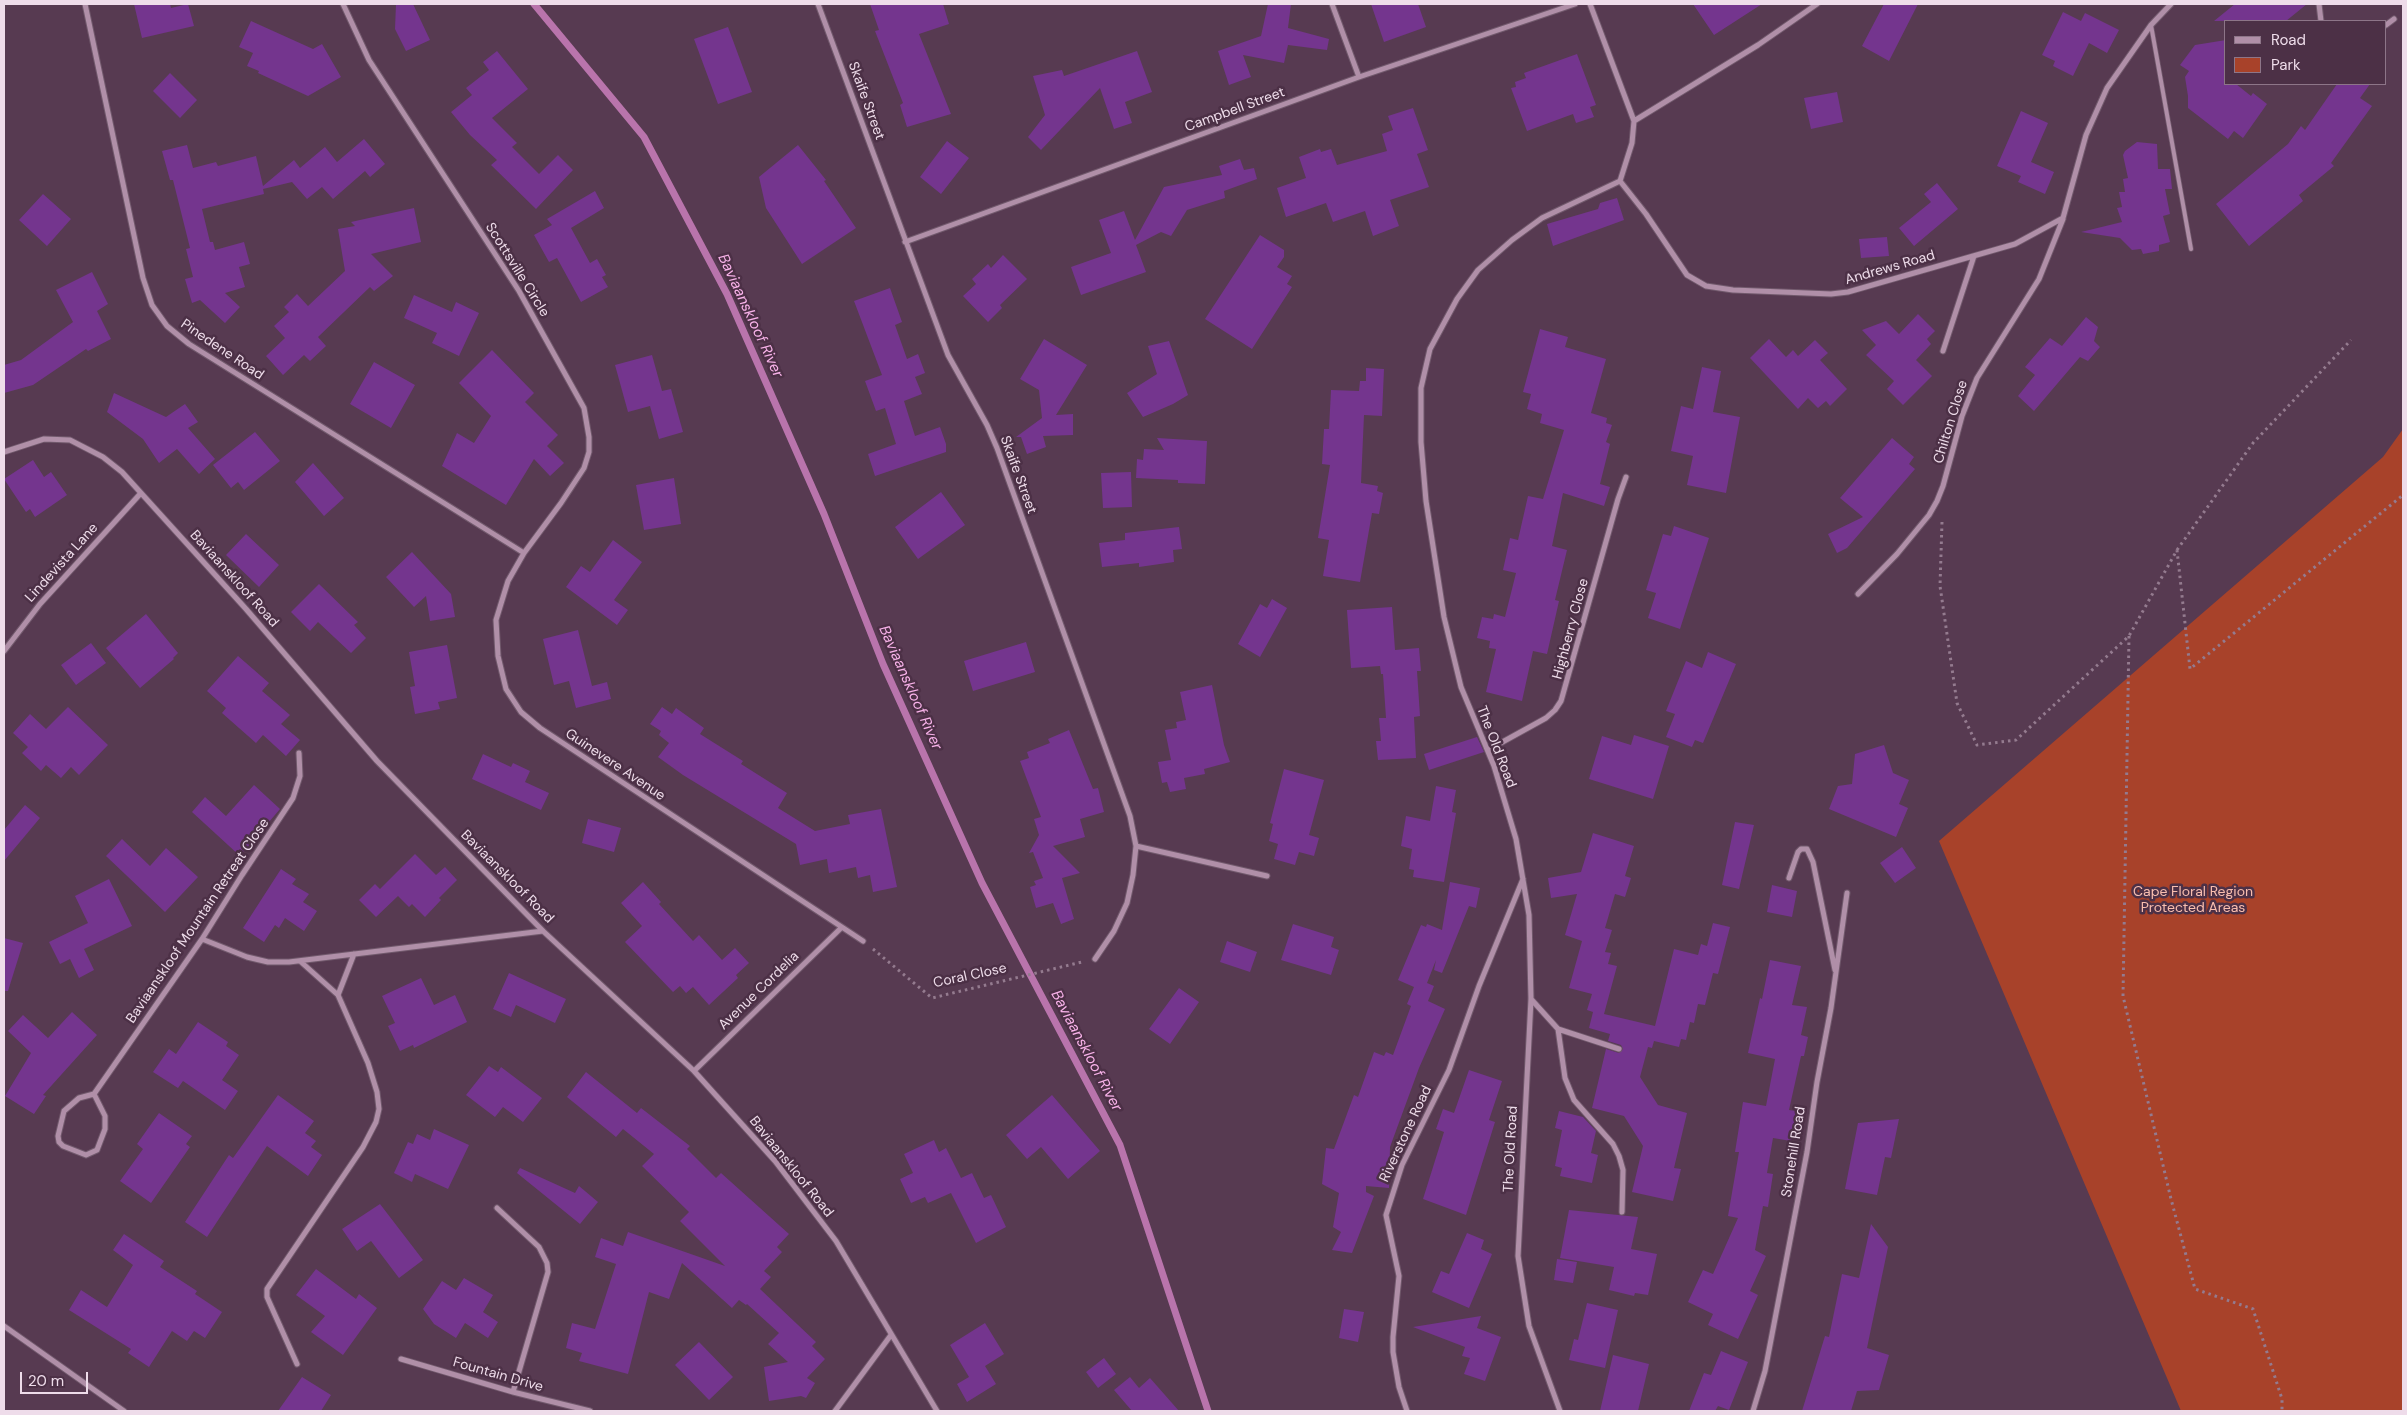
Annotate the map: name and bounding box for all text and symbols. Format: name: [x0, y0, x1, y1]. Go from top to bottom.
legend: [2224, 20, 2387, 85]
text: Road: [2271, 30, 2306, 50]
text: Park: [2271, 55, 2301, 75]
street label: Skaife Street: [844, 60, 888, 142]
street label: Campbell Street: [1183, 84, 1287, 136]
street label: Scottsville Circle: [481, 220, 553, 320]
street label: Andrews Road: [1843, 247, 1937, 289]
water label: Baviaanskloof River: [713, 251, 787, 381]
street label: Pinedene Road: [177, 316, 267, 384]
street label: Chilton Close: [1930, 378, 1972, 466]
street label: Skaife Street: [996, 434, 1040, 516]
street label: Lindevista Lane: [22, 520, 102, 606]
street label: Baviaanskloof Road: [186, 527, 282, 631]
street label: Highberry Close: [1549, 577, 1593, 681]
water label: Baviaanskloof River: [874, 623, 946, 753]
street label: The Old Road: [1473, 704, 1519, 790]
street label: Guinevere Avenue: [562, 725, 668, 805]
street label: Baviaanskloof Mountain Retreat Close: [123, 815, 273, 1027]
street label: Baviaanskloof Road: [457, 827, 557, 927]
park label: Cape Floral Region Protected Areas: [2133, 884, 2253, 916]
street label: Avenue Cordelia: [715, 948, 803, 1034]
street label: Coral Close: [932, 960, 1008, 992]
water label: Baviaanskloof River: [1047, 988, 1125, 1114]
street label: Riverstone Road: [1376, 1083, 1436, 1185]
street label: The Old Road: [1500, 1105, 1522, 1193]
street label: Stonehill Road: [1779, 1105, 1809, 1199]
street label: Baviaanskloof Road: [745, 1113, 837, 1221]
street label: Fountain Drive: [451, 1354, 545, 1396]
scale bar: [22, 1362, 90, 1394]
text: 20 m: [28, 1371, 64, 1391]

